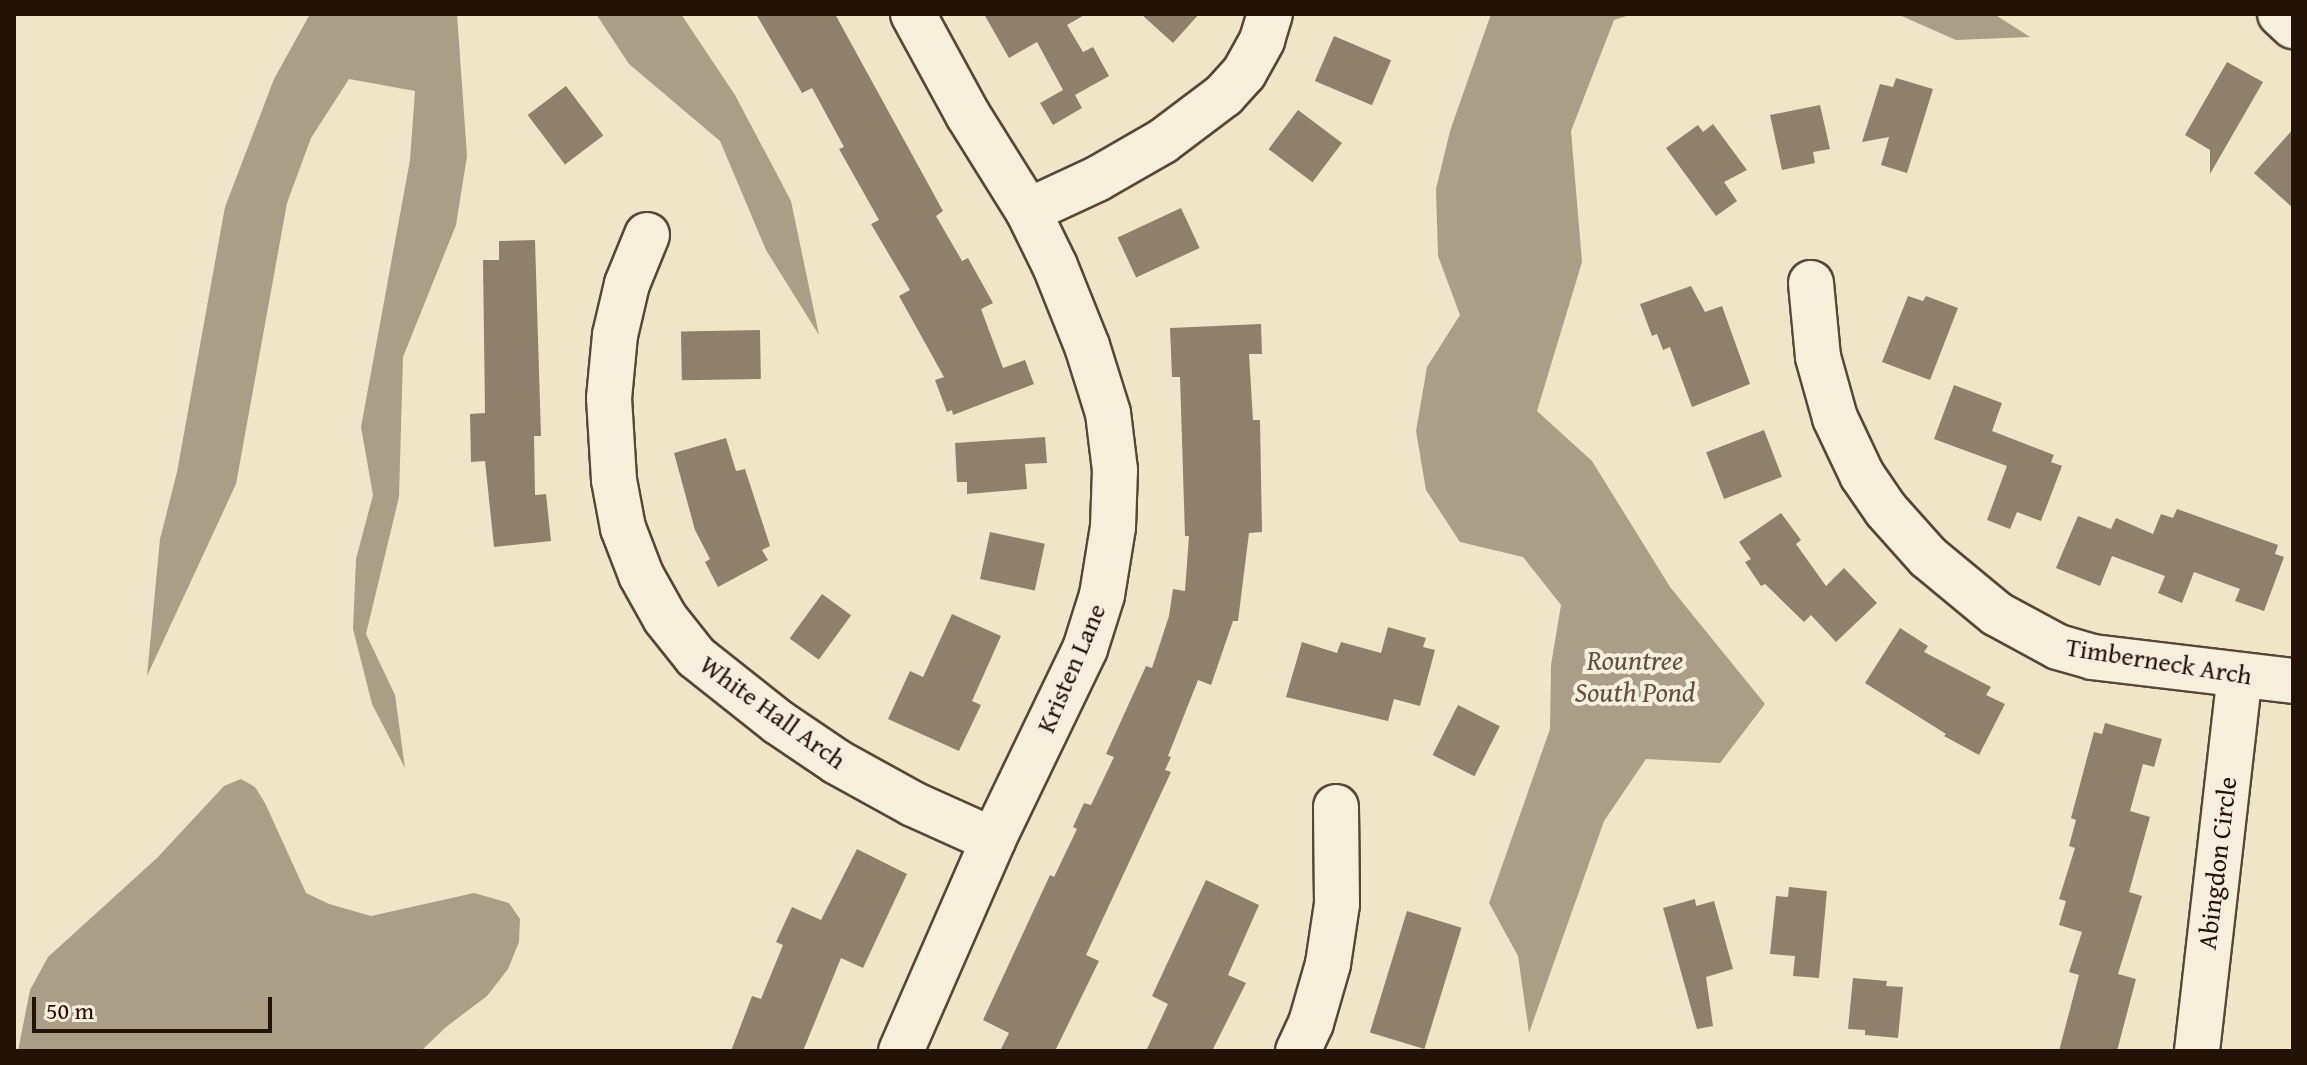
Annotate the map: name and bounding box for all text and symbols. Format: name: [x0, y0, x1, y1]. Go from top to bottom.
street label: Kristen Lane: [1030, 599, 1112, 737]
street label: Timberneck Arch: [2064, 631, 2254, 691]
water label: Rountree South Pond: [1575, 643, 1695, 709]
street label: White Hall Arch: [694, 649, 852, 775]
street label: Abingdon Circle: [2191, 775, 2243, 951]
scale bar: [36, 981, 276, 1031]
text: 50 m: [46, 993, 94, 1028]

